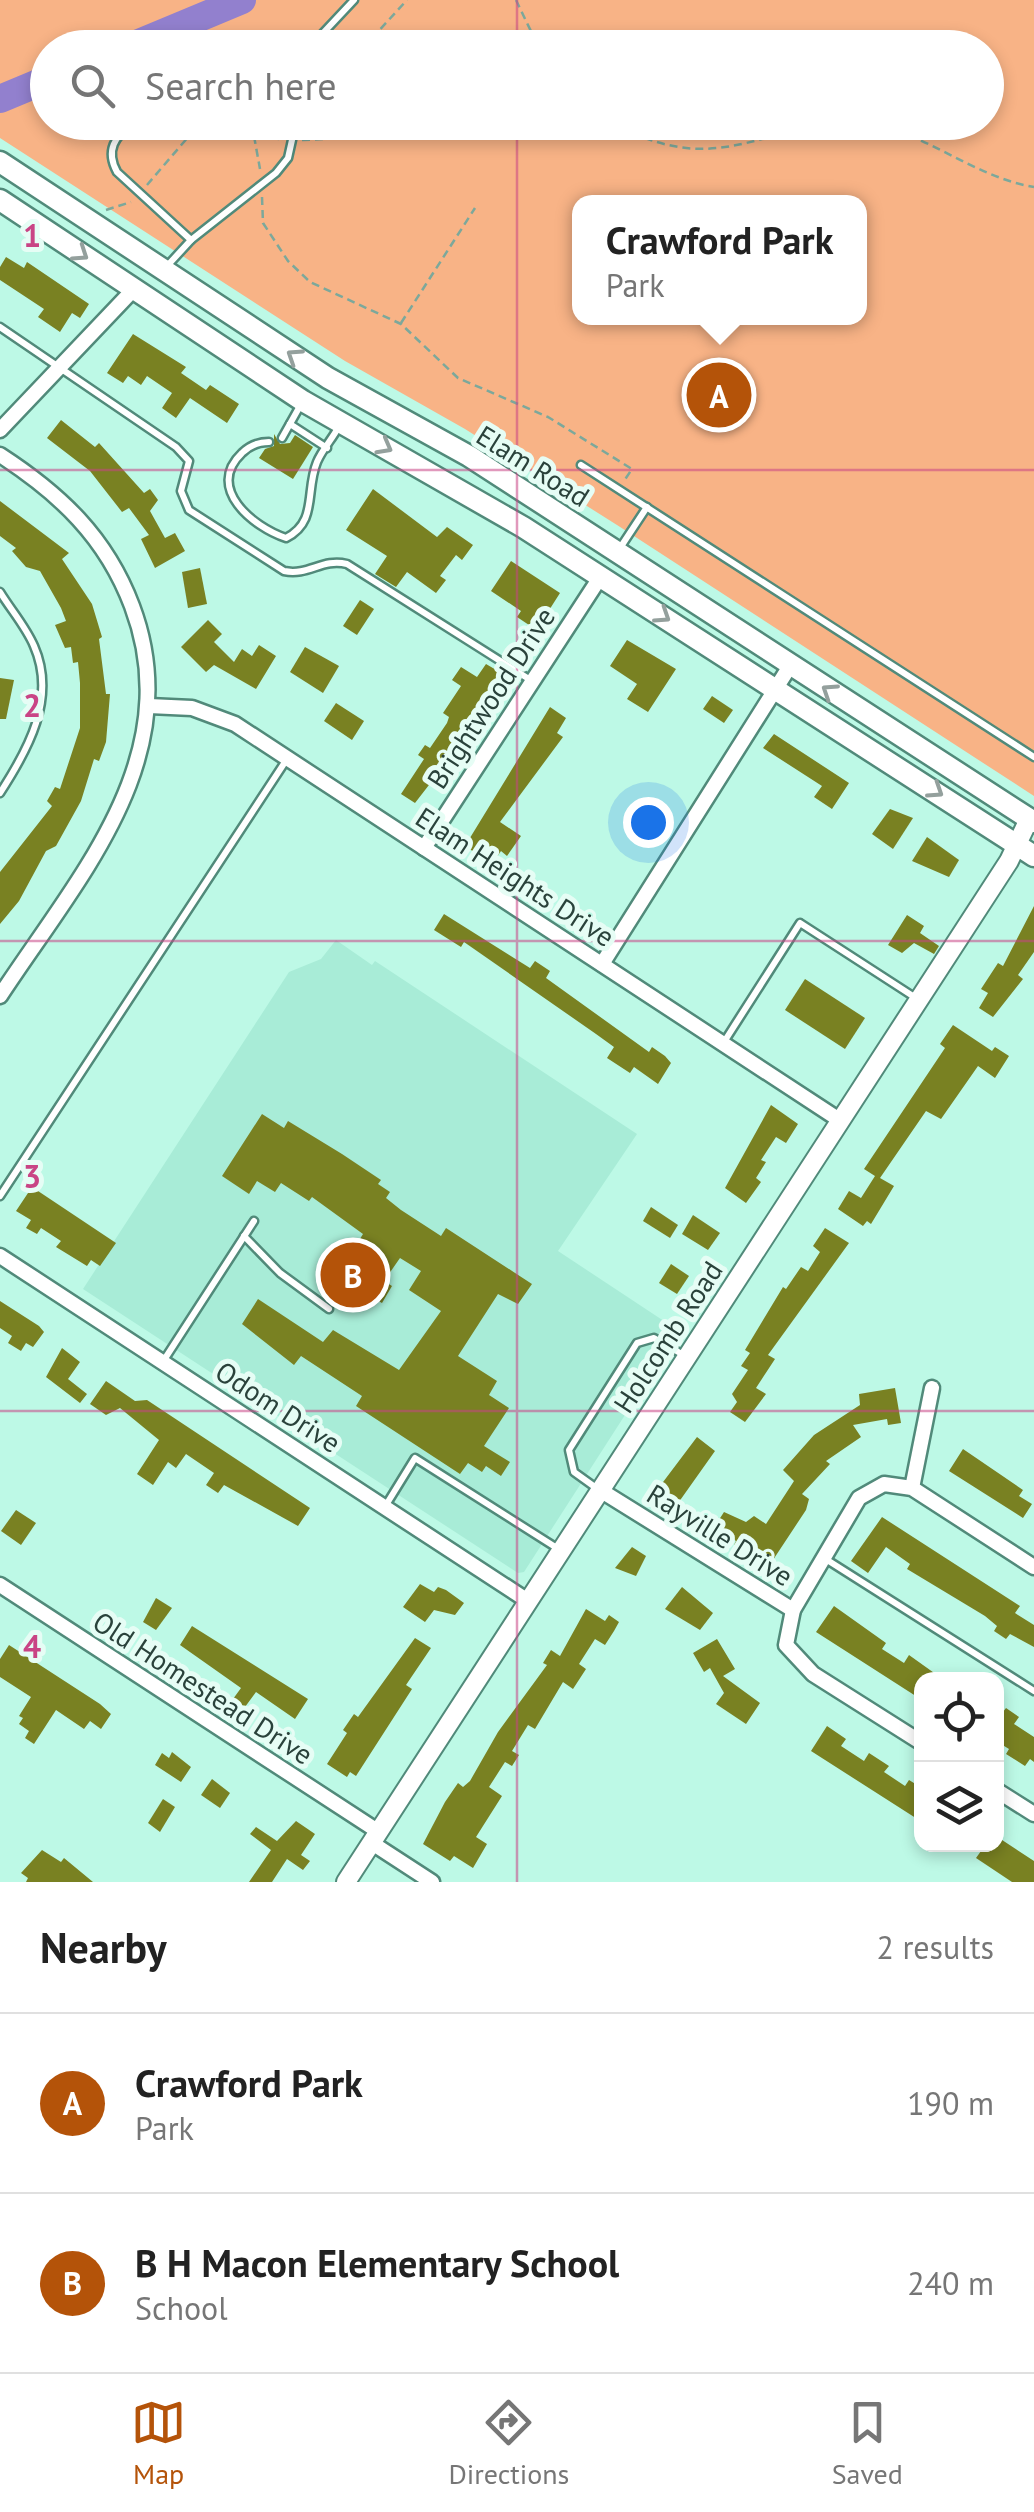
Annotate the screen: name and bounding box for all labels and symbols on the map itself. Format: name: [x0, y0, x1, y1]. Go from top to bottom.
text: 1: [23, 214, 41, 256]
one-way arrow: [71, 242, 89, 261]
one-way arrow: [287, 350, 305, 369]
pin: A: [686, 358, 752, 432]
street label: Elam Road: [470, 416, 597, 515]
one-way arrow: [375, 434, 393, 454]
street label: Brightwood Drive: [418, 600, 563, 795]
one-way arrow: [652, 603, 670, 622]
text: 2: [23, 684, 41, 726]
one-way arrow: [822, 684, 840, 703]
one-way arrow: [925, 779, 943, 798]
your location: [623, 797, 674, 848]
street label: Elam Heights Drive: [409, 799, 622, 955]
text: 3: [23, 1155, 41, 1197]
pin: B: [320, 1238, 386, 1312]
street label: Holcomb Road: [605, 1254, 730, 1420]
street label: Odom Drive: [209, 1352, 348, 1461]
street label: Rayville Drive: [640, 1475, 800, 1594]
street label: Old Homestead Drive: [86, 1603, 320, 1773]
text: 4: [23, 1625, 41, 1667]

